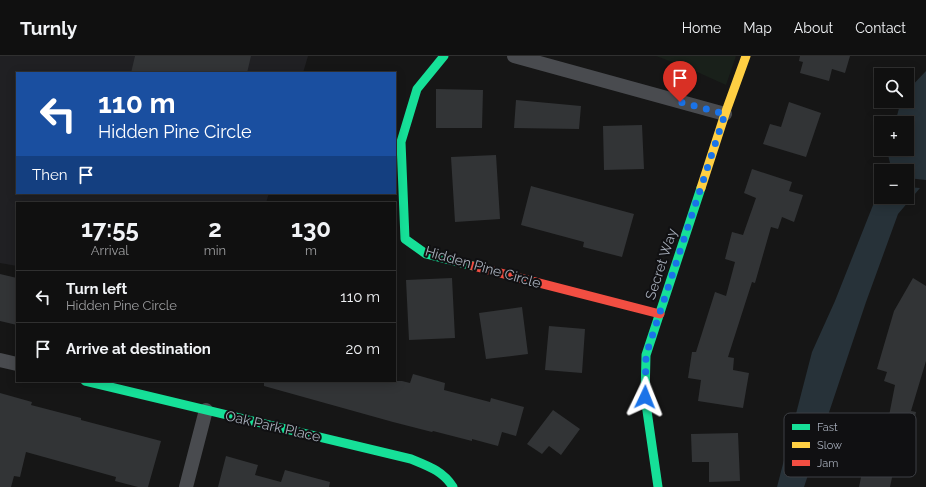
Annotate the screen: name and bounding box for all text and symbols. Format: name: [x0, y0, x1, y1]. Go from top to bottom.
text: Turnly: [20, 17, 77, 39]
text: Home: [682, 20, 721, 36]
text: Map: [743, 20, 772, 36]
text: About: [794, 20, 833, 36]
text: Contact: [855, 20, 906, 36]
pin: [663, 61, 697, 102]
icon: arrive: [669, 67, 691, 89]
map controls: [874, 68, 914, 204]
button: search: [874, 68, 914, 108]
text: 110 m: [98, 87, 176, 120]
icon: left: [32, 88, 84, 140]
button: +: [874, 116, 914, 156]
text: Hidden Pine Circle: [98, 121, 252, 142]
icon: arrive: [75, 164, 97, 186]
button: −: [874, 164, 914, 204]
text: Then: [32, 166, 67, 184]
text: 17:55: [81, 214, 139, 243]
text: 2: [208, 214, 222, 243]
text: 130: [291, 214, 331, 243]
street label: Secret Way: [642, 226, 680, 302]
text: Arrival: [91, 243, 129, 258]
text: min: [204, 243, 226, 258]
text: m: [305, 243, 317, 258]
street label: Hidden Pine Circle: [423, 243, 543, 291]
text: Turn left: [66, 280, 127, 298]
icon: left: [32, 286, 54, 308]
text: 110 m: [340, 288, 380, 306]
text: Hidden Pine Circle: [66, 298, 177, 313]
icon: arrive: [32, 338, 54, 360]
text: Arrive at destination: [66, 340, 211, 358]
text: 20 m: [345, 340, 380, 358]
position arrow: [624, 376, 666, 418]
street label: Oak Park Place: [224, 407, 322, 445]
legend: [784, 413, 916, 477]
text: Fast: [817, 421, 838, 434]
text: Slow: [817, 439, 842, 452]
text: Jam: [817, 457, 838, 470]

